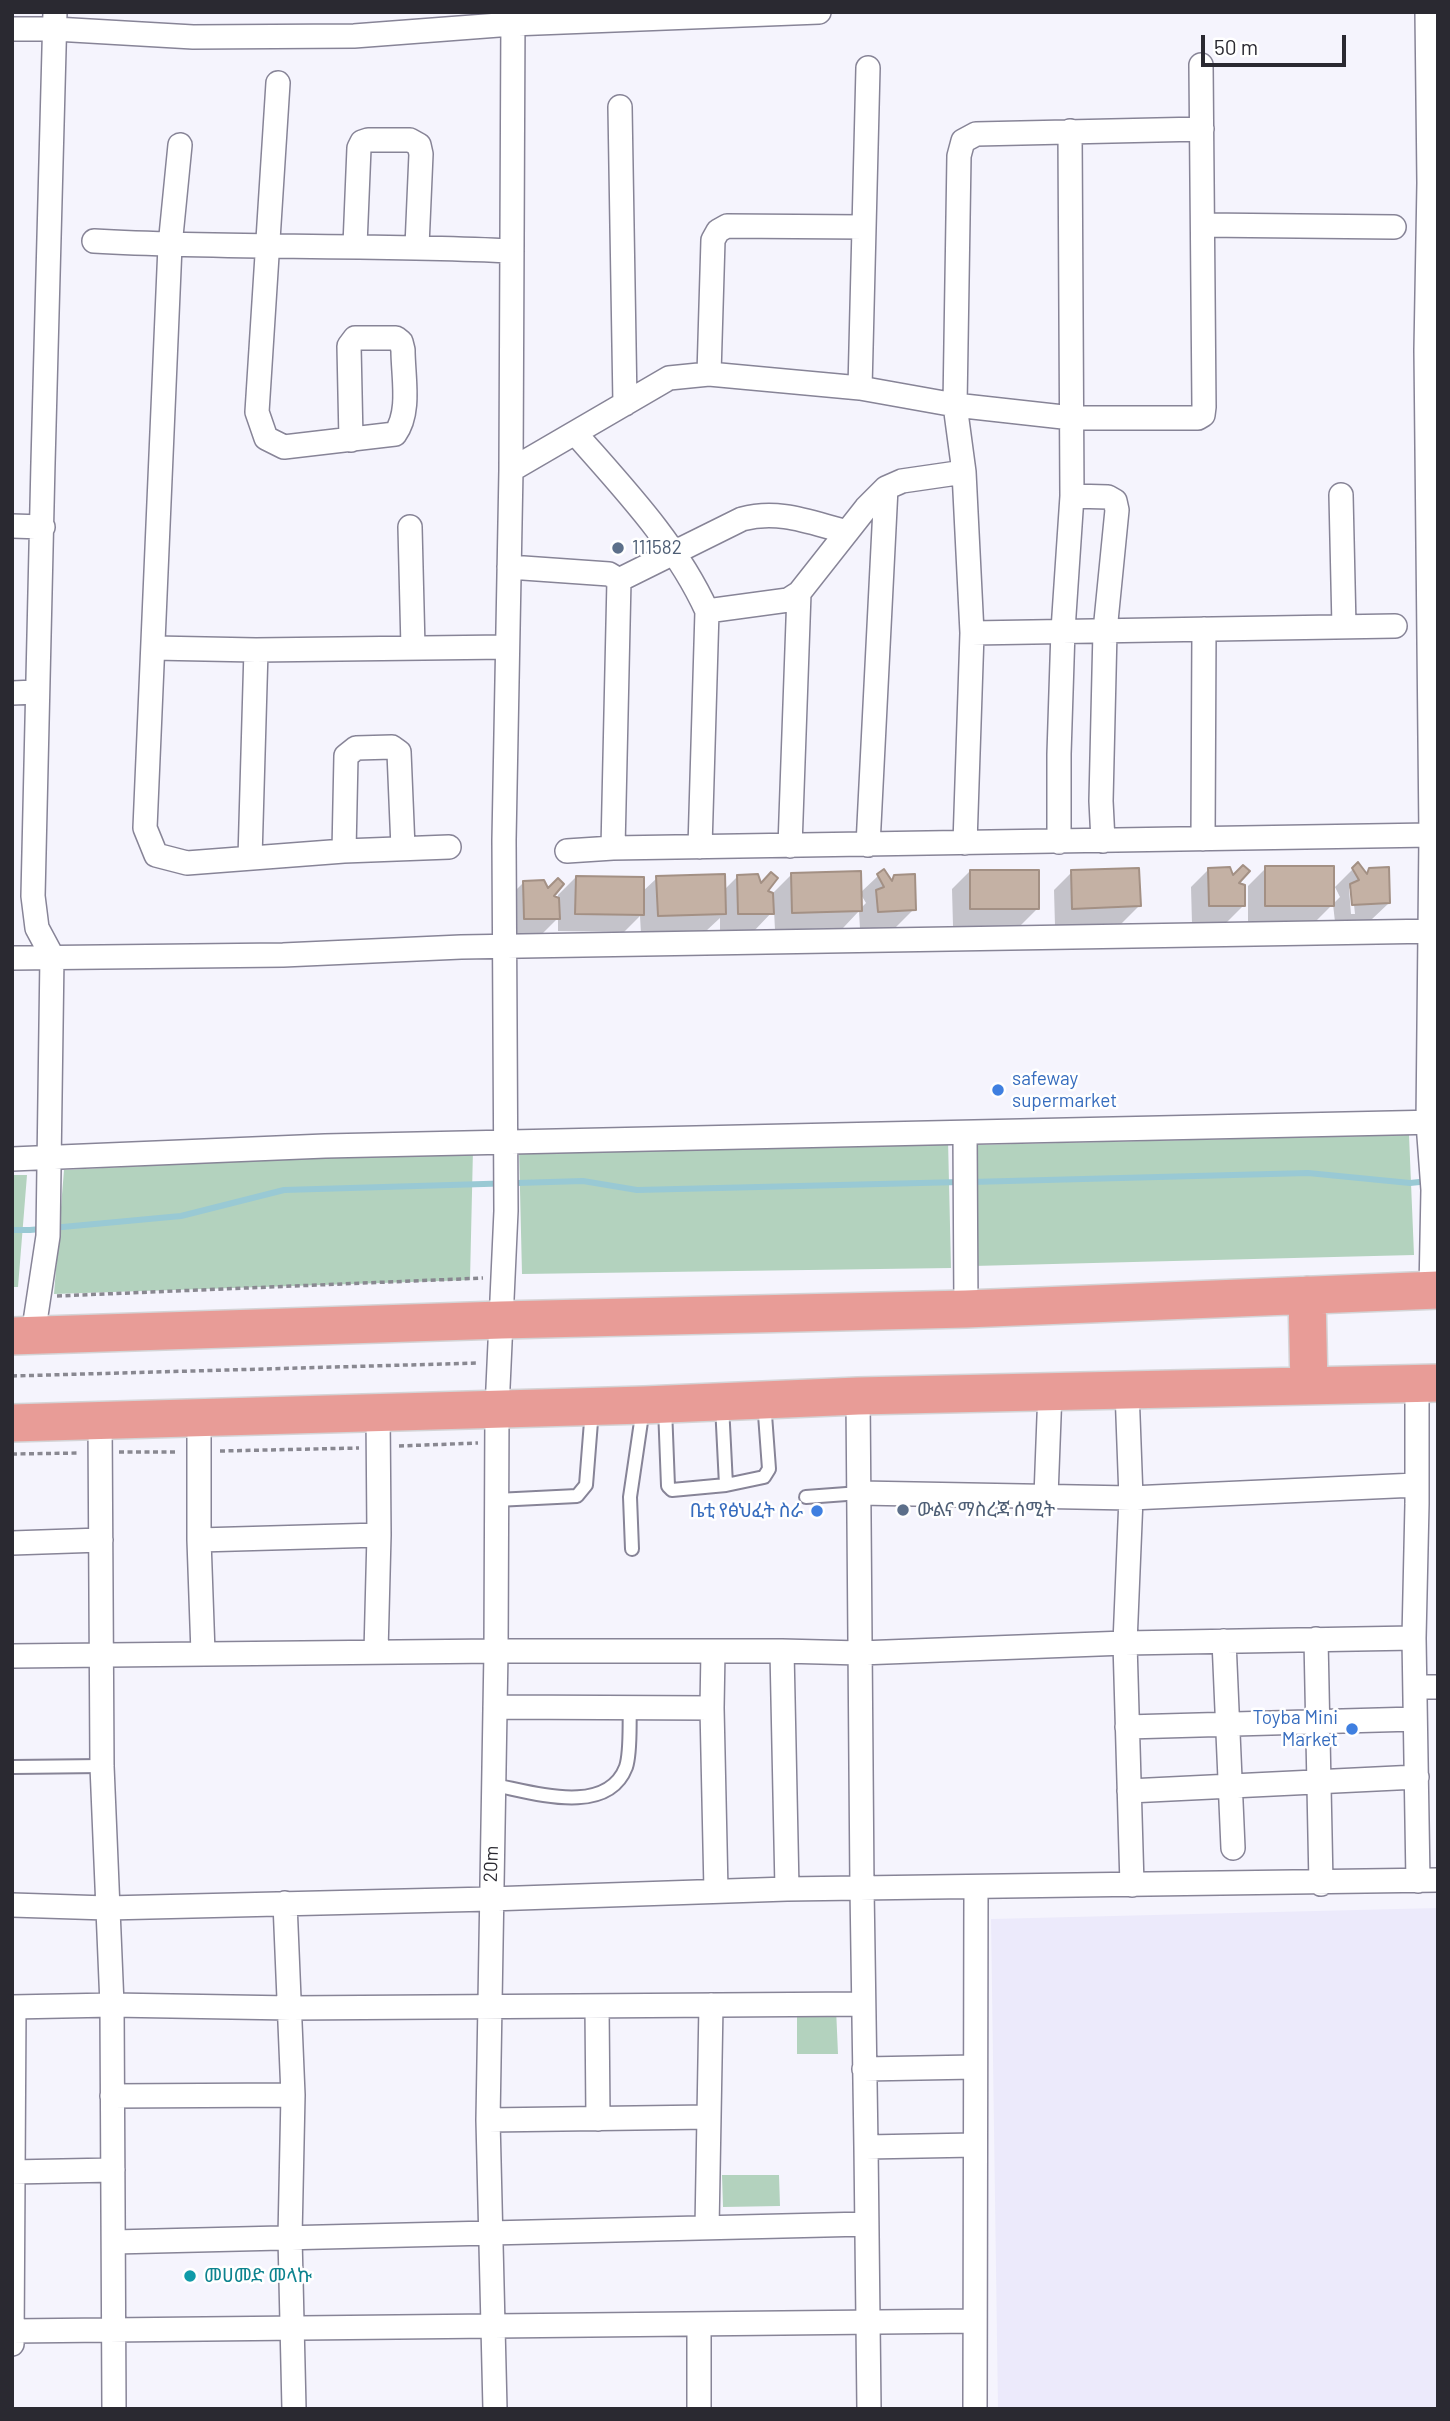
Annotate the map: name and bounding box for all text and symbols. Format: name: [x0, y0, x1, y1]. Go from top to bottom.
scale bar: [1205, 21, 1350, 65]
text: 50 m: [1214, 34, 1258, 59]
place label: 111582: [632, 537, 682, 559]
marker: 111582: [610, 540, 626, 556]
place label: safeway supermarket: [1012, 1068, 1117, 1112]
marker: safeway supermarket: [990, 1082, 1006, 1098]
place label: ውልና ማስረጃ ሰሚት: [917, 1499, 1055, 1521]
place label: ቤቲ የፅህፈት ስራ: [690, 1500, 803, 1522]
marker: ውልና ማስረጃ ሰሚት: [895, 1502, 911, 1518]
marker: ቤቲ የፅህፈት ስራ: [809, 1503, 825, 1519]
place label: Toyba Mini Market: [1252, 1707, 1338, 1751]
marker: Toyba Mini Market: [1344, 1721, 1360, 1737]
street label: 20m: [479, 1845, 503, 1883]
place label: መሀመድ መላኩ: [204, 2265, 312, 2287]
marker: መሀመድ መላኩ: [182, 2268, 198, 2284]

